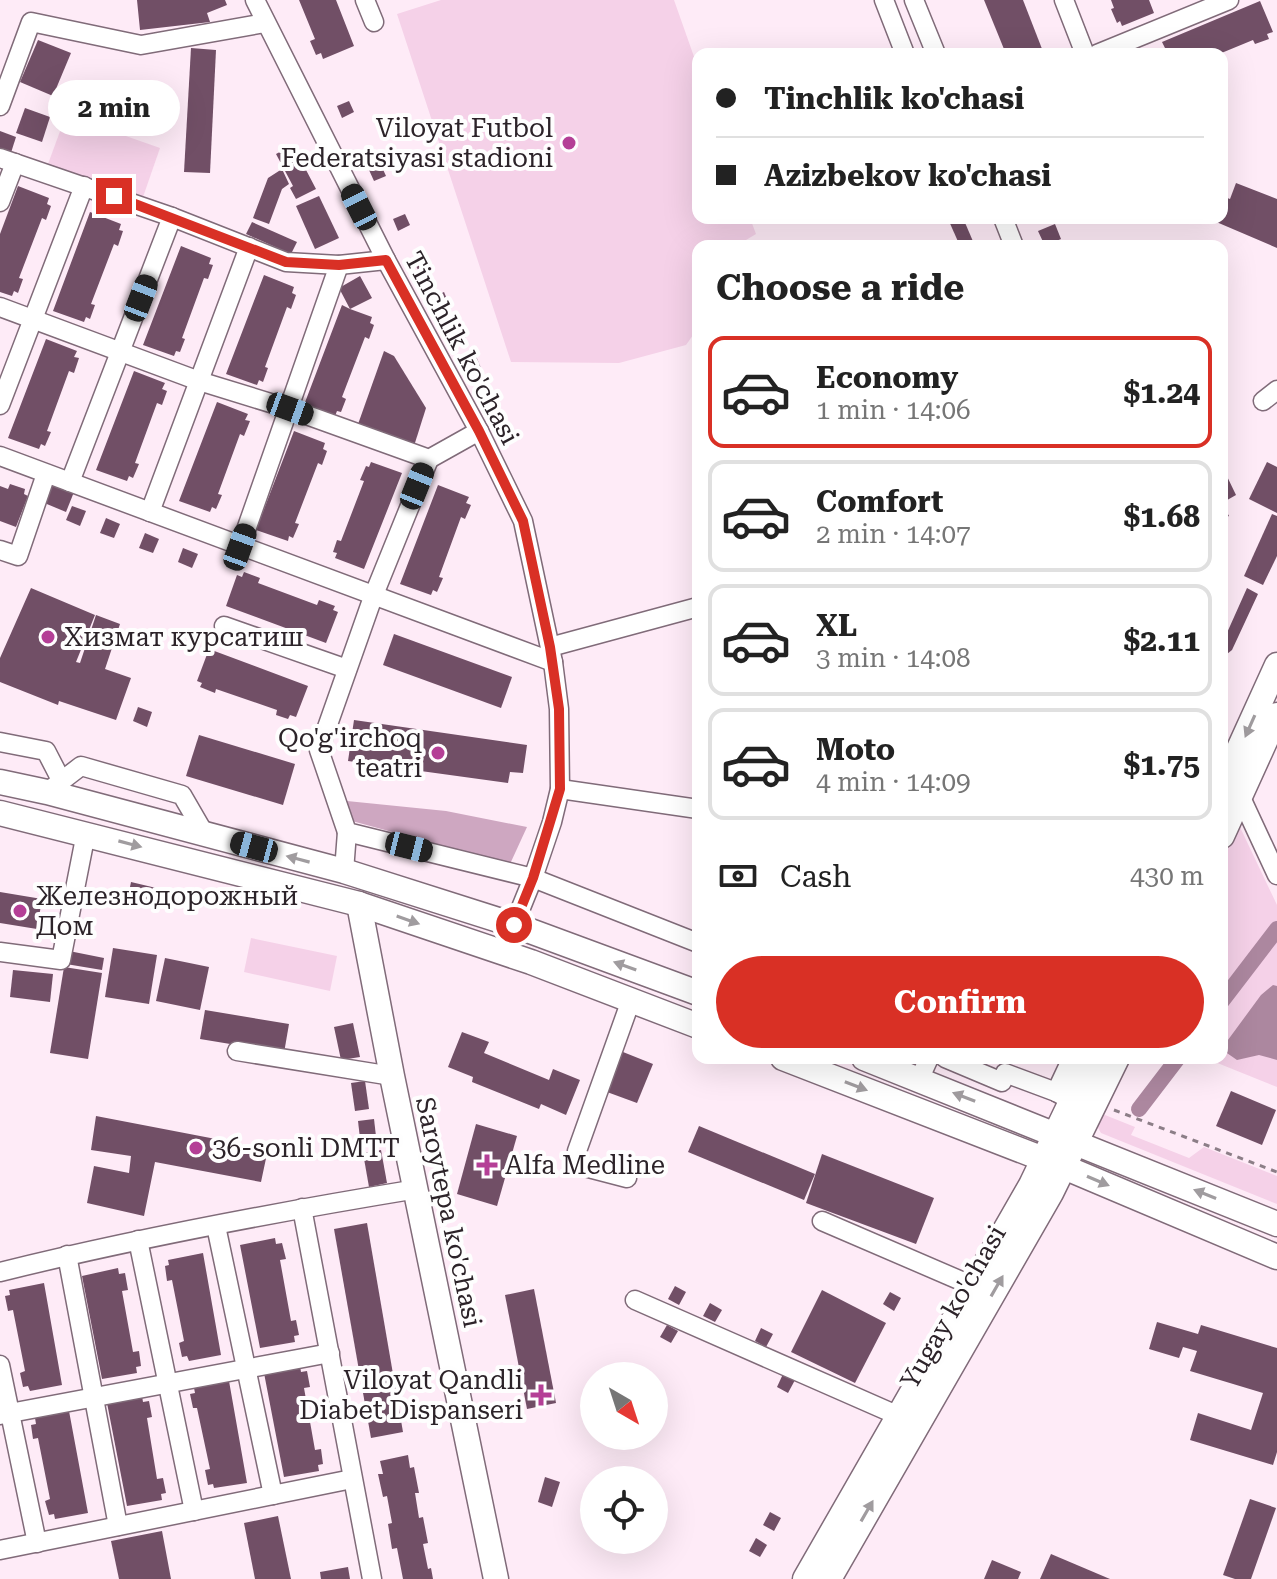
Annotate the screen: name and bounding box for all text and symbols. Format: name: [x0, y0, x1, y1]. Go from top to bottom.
callout: 2 min: [48, 80, 180, 136]
text: Tinchlik ko'chasi: [764, 81, 1024, 116]
text: 2 min: [78, 93, 150, 123]
place label: Viloyat Futbol Federatsiyasi stadioni: [281, 113, 553, 173]
marker: Viloyat Futbol Federatsiyasi stadioni: [560, 134, 578, 152]
text: Azizbekov ko'chasi: [764, 158, 1051, 193]
route end: [96, 178, 132, 214]
car: [337, 180, 381, 234]
street label: Tinchlik ko'chasi: [399, 247, 525, 449]
text: Choose a ride: [716, 267, 964, 309]
car: [121, 271, 161, 325]
icon: car: [720, 356, 792, 428]
text: Economy: [816, 360, 958, 395]
text: $1.24: [1123, 375, 1200, 410]
car: [263, 390, 317, 428]
text: 1 min · 14:06: [816, 395, 971, 425]
car: [397, 459, 437, 513]
icon: car: [720, 480, 792, 552]
text: Comfort: [816, 484, 943, 519]
text: $1.68: [1123, 499, 1200, 534]
text: 2 min · 14:07: [816, 519, 971, 549]
car: [221, 520, 259, 574]
icon: car: [720, 604, 792, 676]
text: XL: [816, 608, 857, 643]
place label: Хизмат курсатиш: [64, 622, 304, 652]
text: $2.11: [1123, 623, 1200, 658]
marker: Хизмат курсатиш: [39, 628, 57, 646]
text: 3 min · 14:08: [816, 643, 971, 673]
one-way arrow: [1243, 714, 1256, 738]
place label: Qo'g'irchoq teatri: [278, 723, 422, 783]
icon: car: [720, 728, 792, 800]
text: Moto: [816, 732, 895, 767]
marker: Qo'g'irchoq teatri: [429, 744, 447, 762]
text: $1.75: [1123, 747, 1200, 782]
text: 4 min · 14:09: [816, 767, 971, 797]
car: [228, 829, 280, 865]
car: [383, 830, 435, 864]
one-way arrow: [118, 839, 143, 851]
one-way arrow: [286, 852, 311, 864]
icon: cash: [716, 854, 760, 898]
text: Cash: [780, 859, 851, 894]
text: 430 m: [1130, 861, 1204, 891]
place label: Железнодорожный Дом: [36, 881, 298, 941]
marker: Железнодорожный Дом: [11, 902, 29, 920]
route start: [496, 907, 532, 943]
one-way arrow: [396, 915, 420, 927]
button: Confirm: [716, 956, 1204, 1048]
one-way arrow: [613, 959, 637, 972]
one-way arrow: [844, 1080, 868, 1093]
one-way arrow: [952, 1090, 976, 1103]
street label: Saroytepa ko'chasi: [410, 1094, 488, 1330]
place label: 36-sonli DMTT: [212, 1133, 400, 1163]
marker: 36-sonli DMTT: [187, 1139, 205, 1157]
place label: Alfa Medline: [505, 1150, 665, 1180]
marker: Alfa Medline: [476, 1154, 498, 1176]
one-way arrow: [1086, 1175, 1110, 1188]
one-way arrow: [1193, 1188, 1217, 1201]
street label: Yugay ko'chasi: [894, 1220, 1012, 1394]
one-way arrow: [990, 1275, 1004, 1297]
north arrow: [580, 1362, 668, 1450]
map controls: [580, 1362, 668, 1554]
place label: Viloyat Qandli Diabet Dispanseri: [299, 1365, 523, 1425]
marker: Viloyat Qandli Diabet Dispanseri: [530, 1384, 552, 1406]
button: locate: [580, 1466, 668, 1554]
one-way arrow: [861, 1500, 874, 1523]

